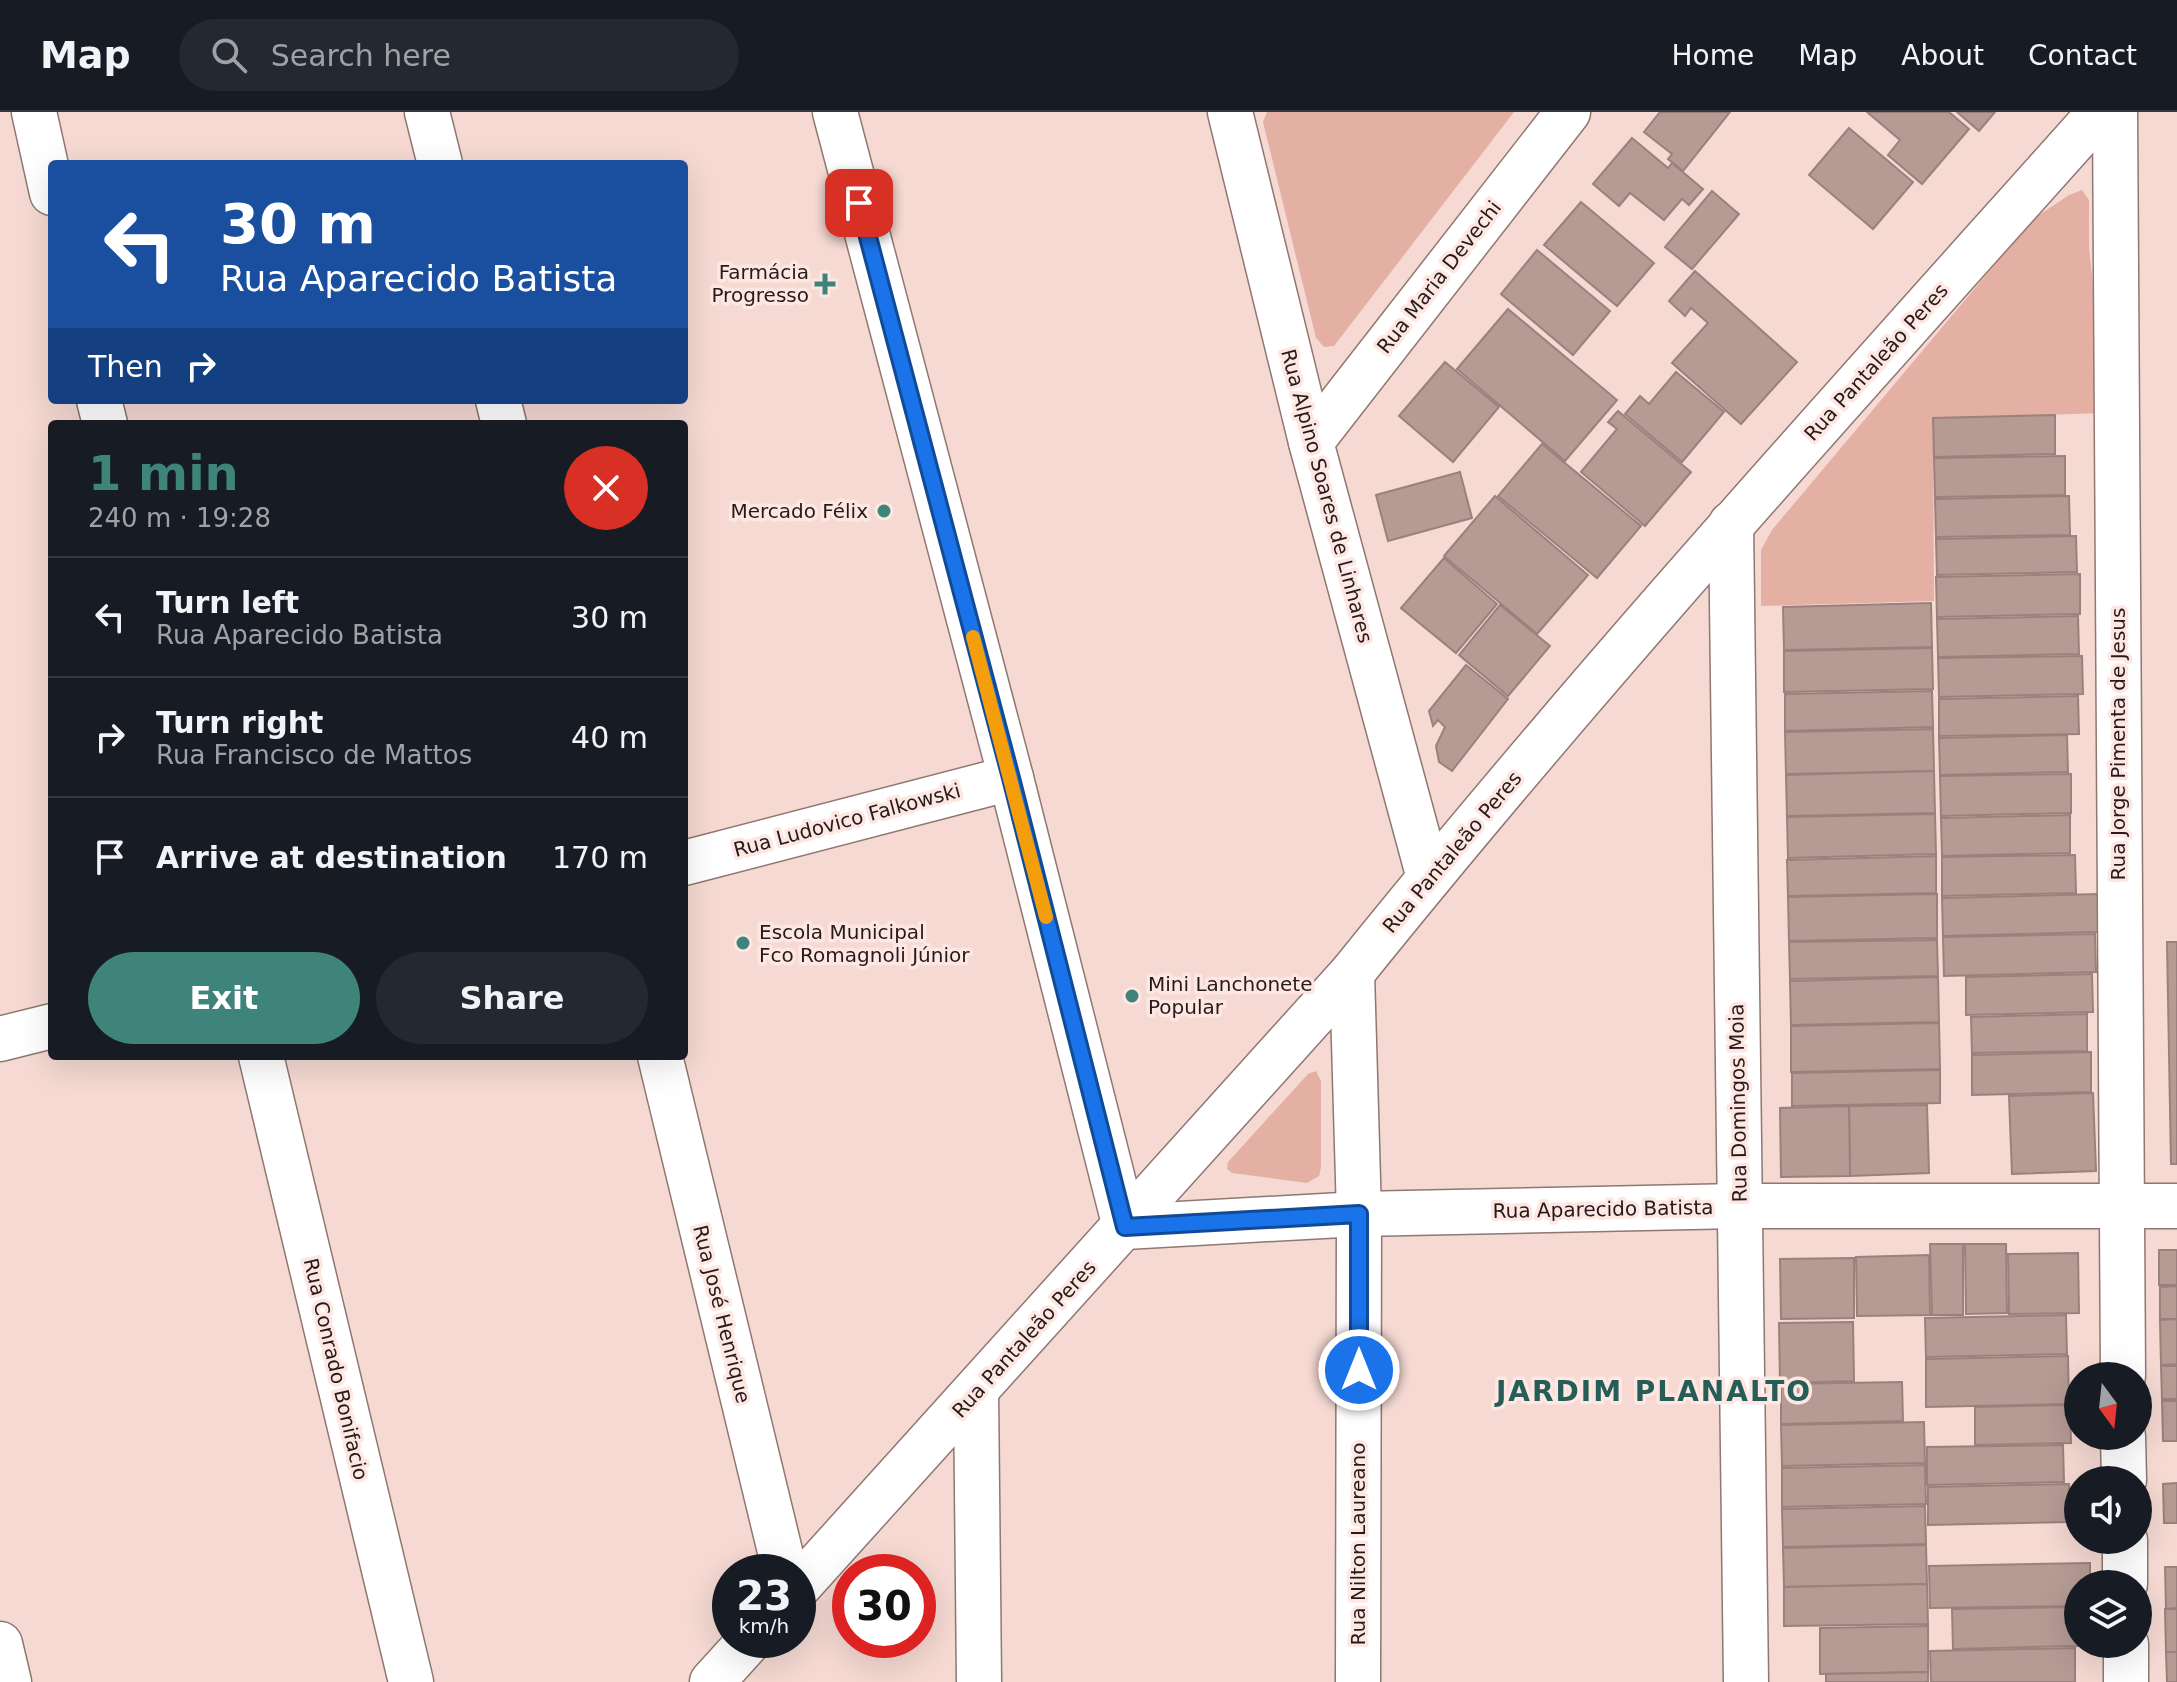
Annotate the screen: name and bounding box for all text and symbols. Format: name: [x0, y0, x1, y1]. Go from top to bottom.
search box: [179, 19, 739, 91]
text: Map: [40, 33, 131, 77]
icon: search: [207, 33, 251, 77]
text: Search here: [271, 38, 451, 73]
text: Home: [1671, 39, 1754, 72]
text: Map: [1798, 39, 1857, 72]
text: About: [1901, 39, 1984, 72]
text: Contact: [2028, 39, 2137, 72]
pin: [825, 169, 893, 237]
icon: arrive: [837, 181, 881, 225]
text: 30 m: [220, 191, 376, 256]
icon: left: [88, 192, 192, 296]
street label: Rua Maria Devechi: [1372, 196, 1506, 358]
text: Rua Aparecido Batista: [220, 258, 617, 299]
place label: Farmácia Progresso: [711, 260, 809, 307]
marker: Farmácia Progresso: [816, 275, 834, 293]
street label: Rua Pantaleão Peres: [1799, 278, 1953, 446]
icon: right: [179, 344, 223, 388]
street label: Rua Alpino Soares de Linhares: [1276, 346, 1378, 646]
text: Then: [88, 349, 163, 384]
text: 1 min: [88, 445, 239, 501]
button: close: [564, 446, 648, 530]
place label: Mercado Félix: [730, 499, 868, 523]
marker: Mercado Félix: [875, 502, 893, 520]
text: 240 m · 19:28: [88, 503, 271, 533]
text: Turn left: [156, 585, 299, 620]
icon: left: [88, 595, 132, 639]
text: 30 m: [571, 600, 648, 635]
street label: Rua Jorge Pimenta de Jesus: [2106, 608, 2130, 880]
text: Rua Aparecido Batista: [156, 620, 443, 650]
text: Turn right: [156, 705, 323, 740]
icon: right: [88, 715, 132, 759]
text: 40 m: [571, 720, 648, 755]
text: Rua Francisco de Mattos: [156, 740, 472, 770]
street label: Rua Pantaleão Peres: [1377, 766, 1527, 938]
street label: Rua Ludovico Falkowski: [731, 778, 963, 862]
icon: arrive: [88, 835, 132, 879]
text: Arrive at destination: [156, 840, 507, 875]
text: 170 m: [552, 840, 648, 875]
place label: Escola Municipal Fco Romagnoli Júnior: [759, 920, 970, 967]
marker: Escola Municipal Fco Romagnoli Júnior: [734, 934, 752, 952]
button: Exit: [88, 952, 360, 1044]
button: Share: [376, 952, 648, 1044]
place label: Mini Lanchonete Popular: [1148, 972, 1313, 1019]
marker: Mini Lanchonete Popular: [1123, 987, 1141, 1005]
street label: Rua Domingos Moia: [1724, 1003, 1752, 1203]
street label: Rua Aparecido Batista: [1492, 1195, 1714, 1223]
street label: Rua José Henrique: [688, 1222, 756, 1406]
street label: Rua Pantaleão Peres: [947, 1255, 1101, 1423]
street label: Rua Conrado Bonifacio: [299, 1256, 373, 1482]
position arrow: [1317, 1328, 1401, 1412]
north arrow: [2064, 1362, 2152, 1450]
map controls: [2064, 1362, 2152, 1658]
district label: JARDIM PLANALTO: [1494, 1375, 1812, 1408]
street label: Rua Nilton Laureano: [1346, 1443, 1370, 1645]
button: sound: [2064, 1466, 2152, 1554]
speed limit sign: 30: [832, 1554, 936, 1658]
button: layers: [2064, 1570, 2152, 1658]
text: 23: [736, 1573, 792, 1619]
text: km/h: [739, 1614, 789, 1638]

